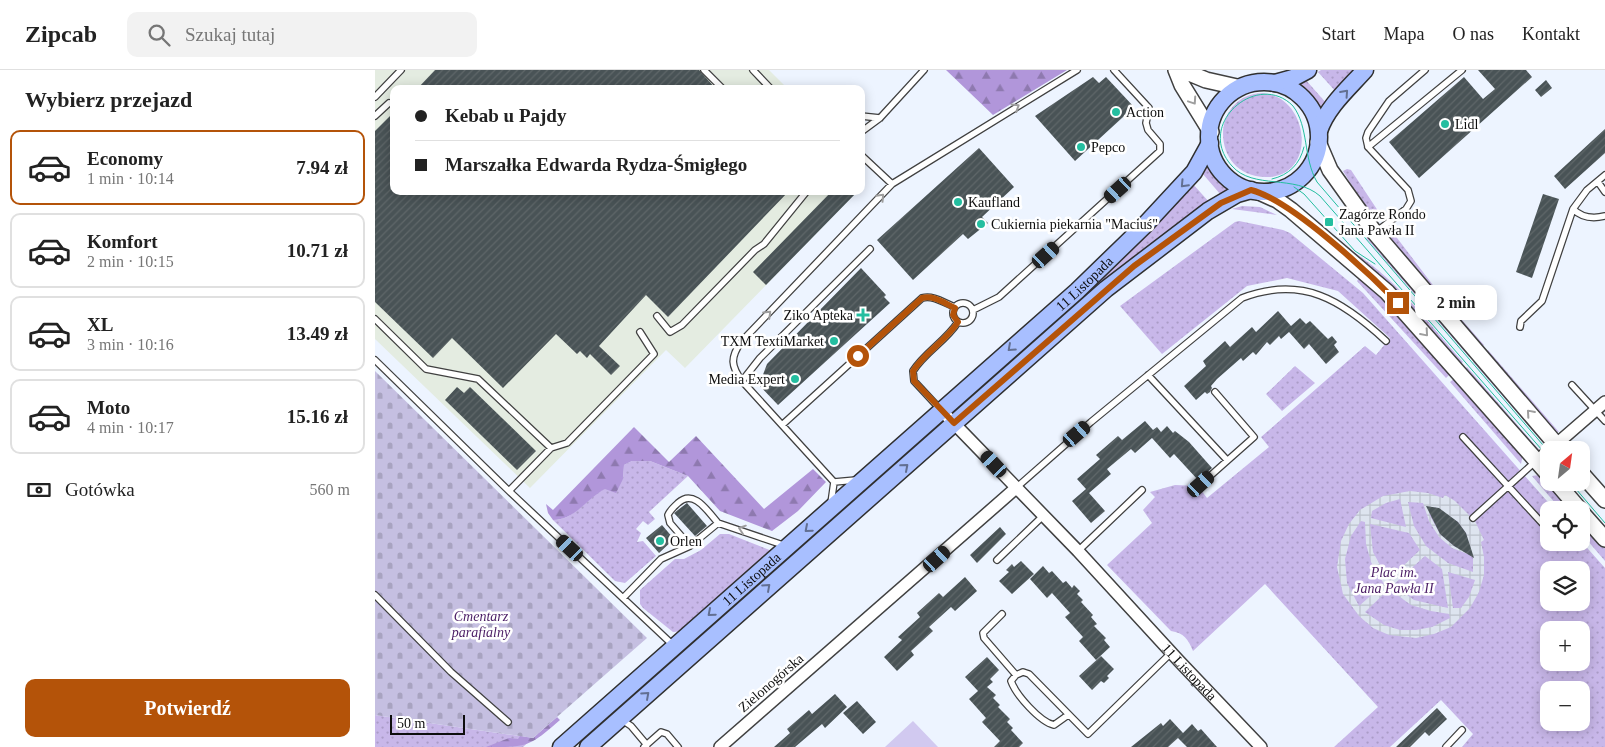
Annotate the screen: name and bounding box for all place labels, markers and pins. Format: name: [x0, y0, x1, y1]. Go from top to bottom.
place label: Action: [1126, 105, 1164, 120]
marker: Action: [1110, 106, 1122, 118]
place label: Lidl: [1455, 117, 1478, 132]
marker: Lidl: [1439, 118, 1451, 130]
place label: Pepco: [1091, 140, 1125, 155]
marker: Pepco: [1075, 141, 1087, 153]
place label: Kaufland: [968, 195, 1020, 210]
marker: Kaufland: [952, 196, 964, 208]
place label: Zagórze Rondo Jana Pawła II: [1339, 207, 1426, 238]
marker: Zagórze Rondo Jana Pawła II: [1323, 216, 1335, 228]
place label: Cukiernia piekarnia "Maciuś": [991, 217, 1158, 232]
marker: Cukiernia piekarnia "Maciuś": [975, 218, 987, 230]
place label: Ziko Apteka: [783, 308, 854, 323]
marker: Ziko Apteka: [857, 309, 869, 321]
place label: TXM TextiMarket: [721, 334, 824, 349]
marker: TXM TextiMarket: [828, 335, 840, 347]
place label: Media Expert: [708, 372, 785, 387]
marker: Media Expert: [789, 373, 801, 385]
place label: Orlen: [670, 534, 702, 549]
marker: Orlen: [654, 535, 666, 547]

